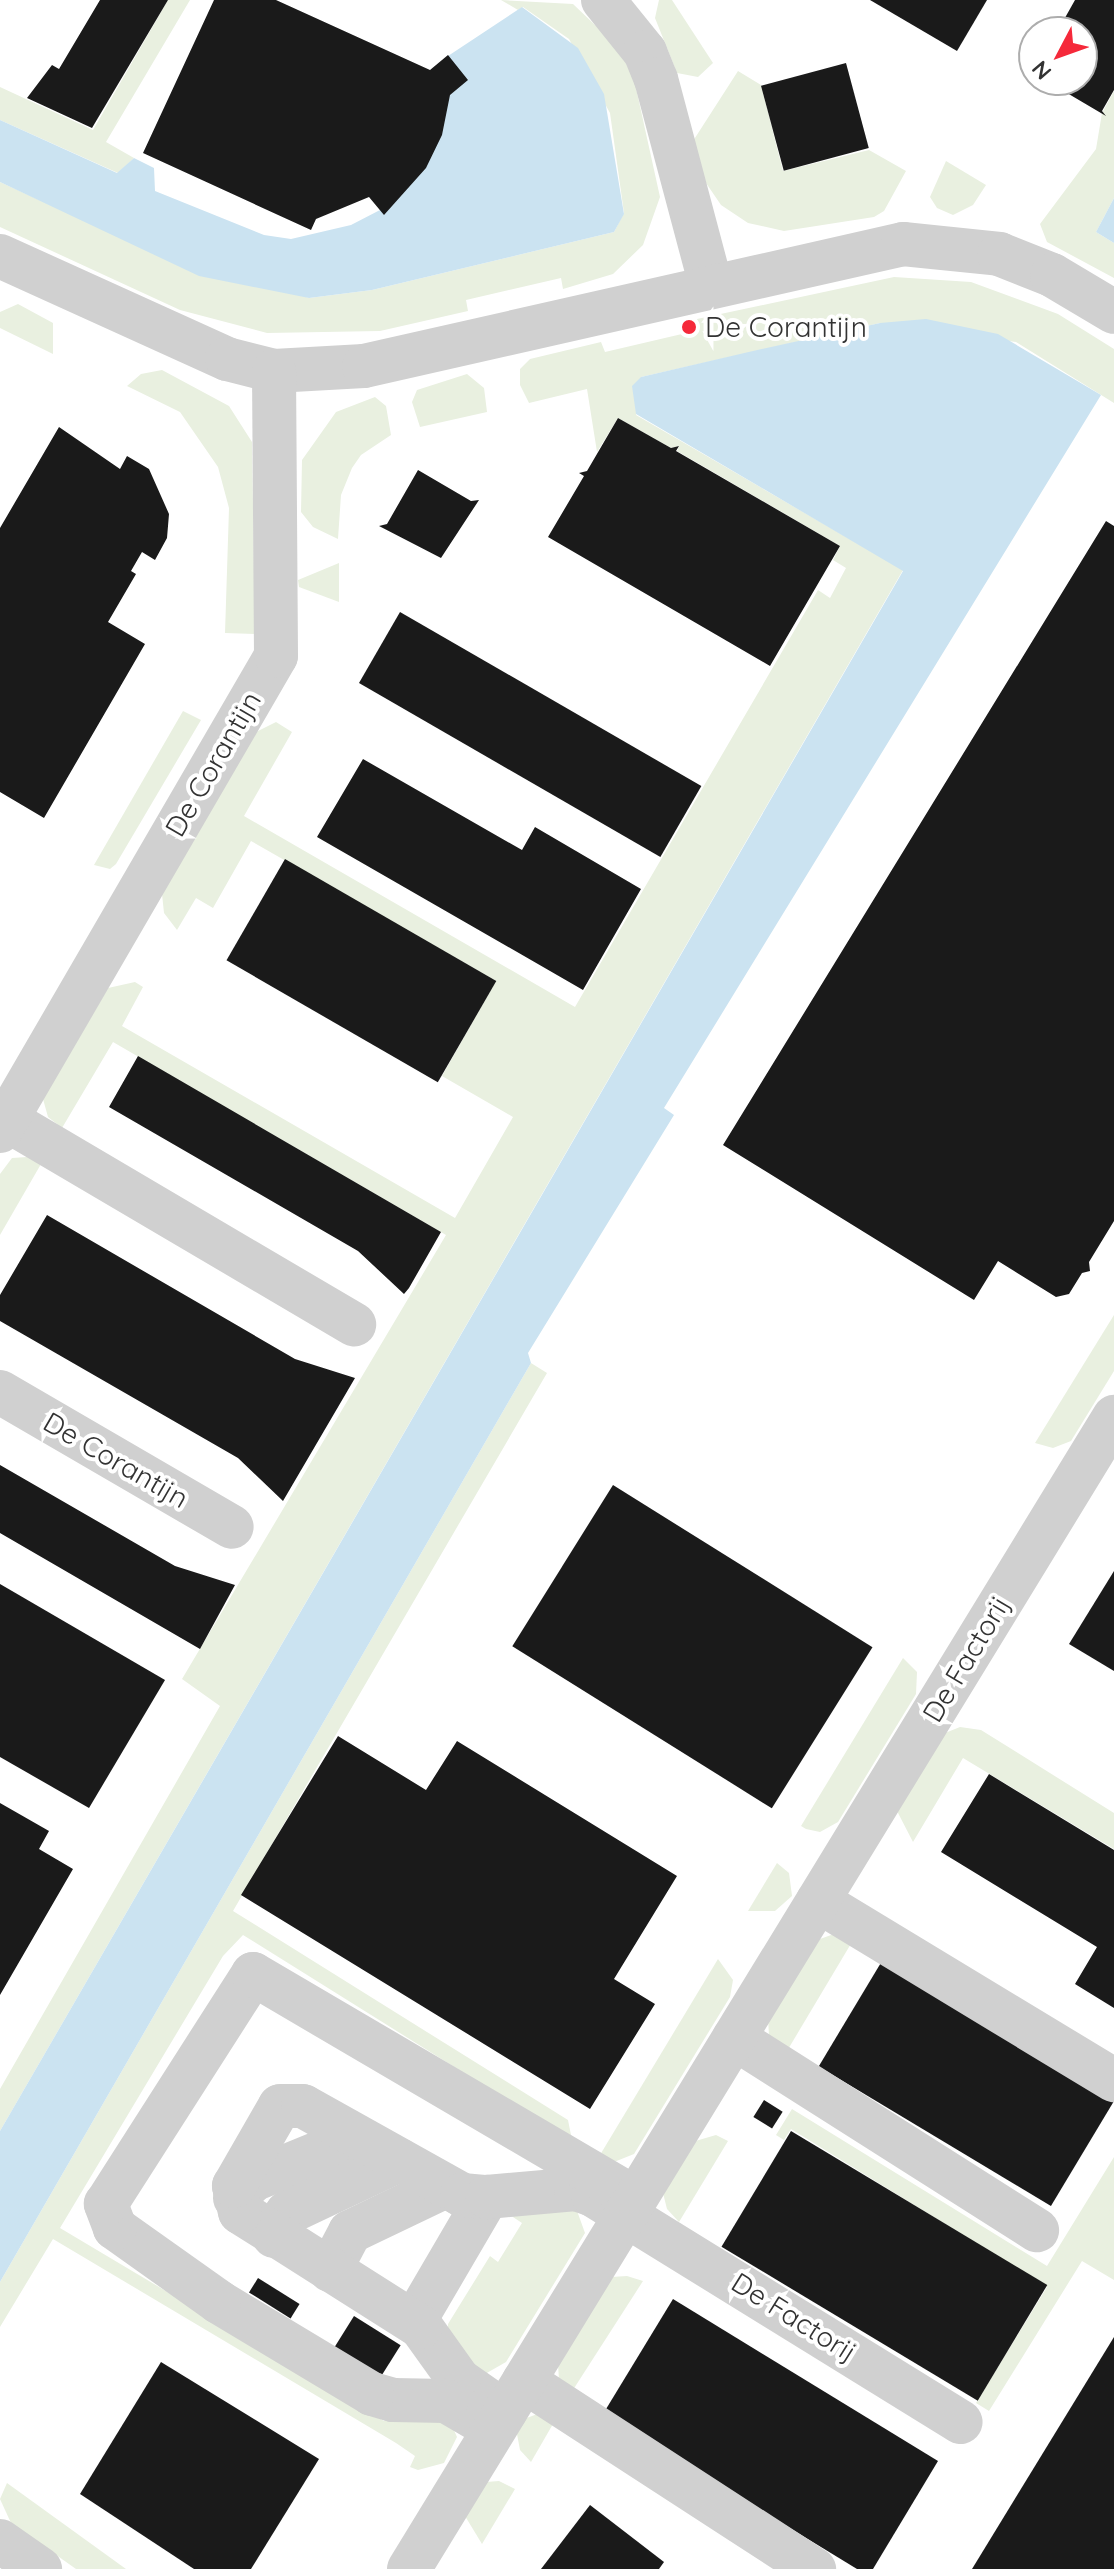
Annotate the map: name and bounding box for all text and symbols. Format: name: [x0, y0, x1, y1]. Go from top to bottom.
north arrow: [1018, 16, 1098, 96]
text: N: [1026, 55, 1057, 86]
place label: De Corantijn: [705, 310, 867, 344]
marker: De Corantijn: [680, 318, 698, 336]
street label: De Corantijn: [158, 686, 268, 842]
street label: De Corantijn: [38, 1405, 194, 1515]
street label: De Factorij: [915, 1590, 1017, 1728]
street label: De Factorij: [725, 2265, 863, 2369]

